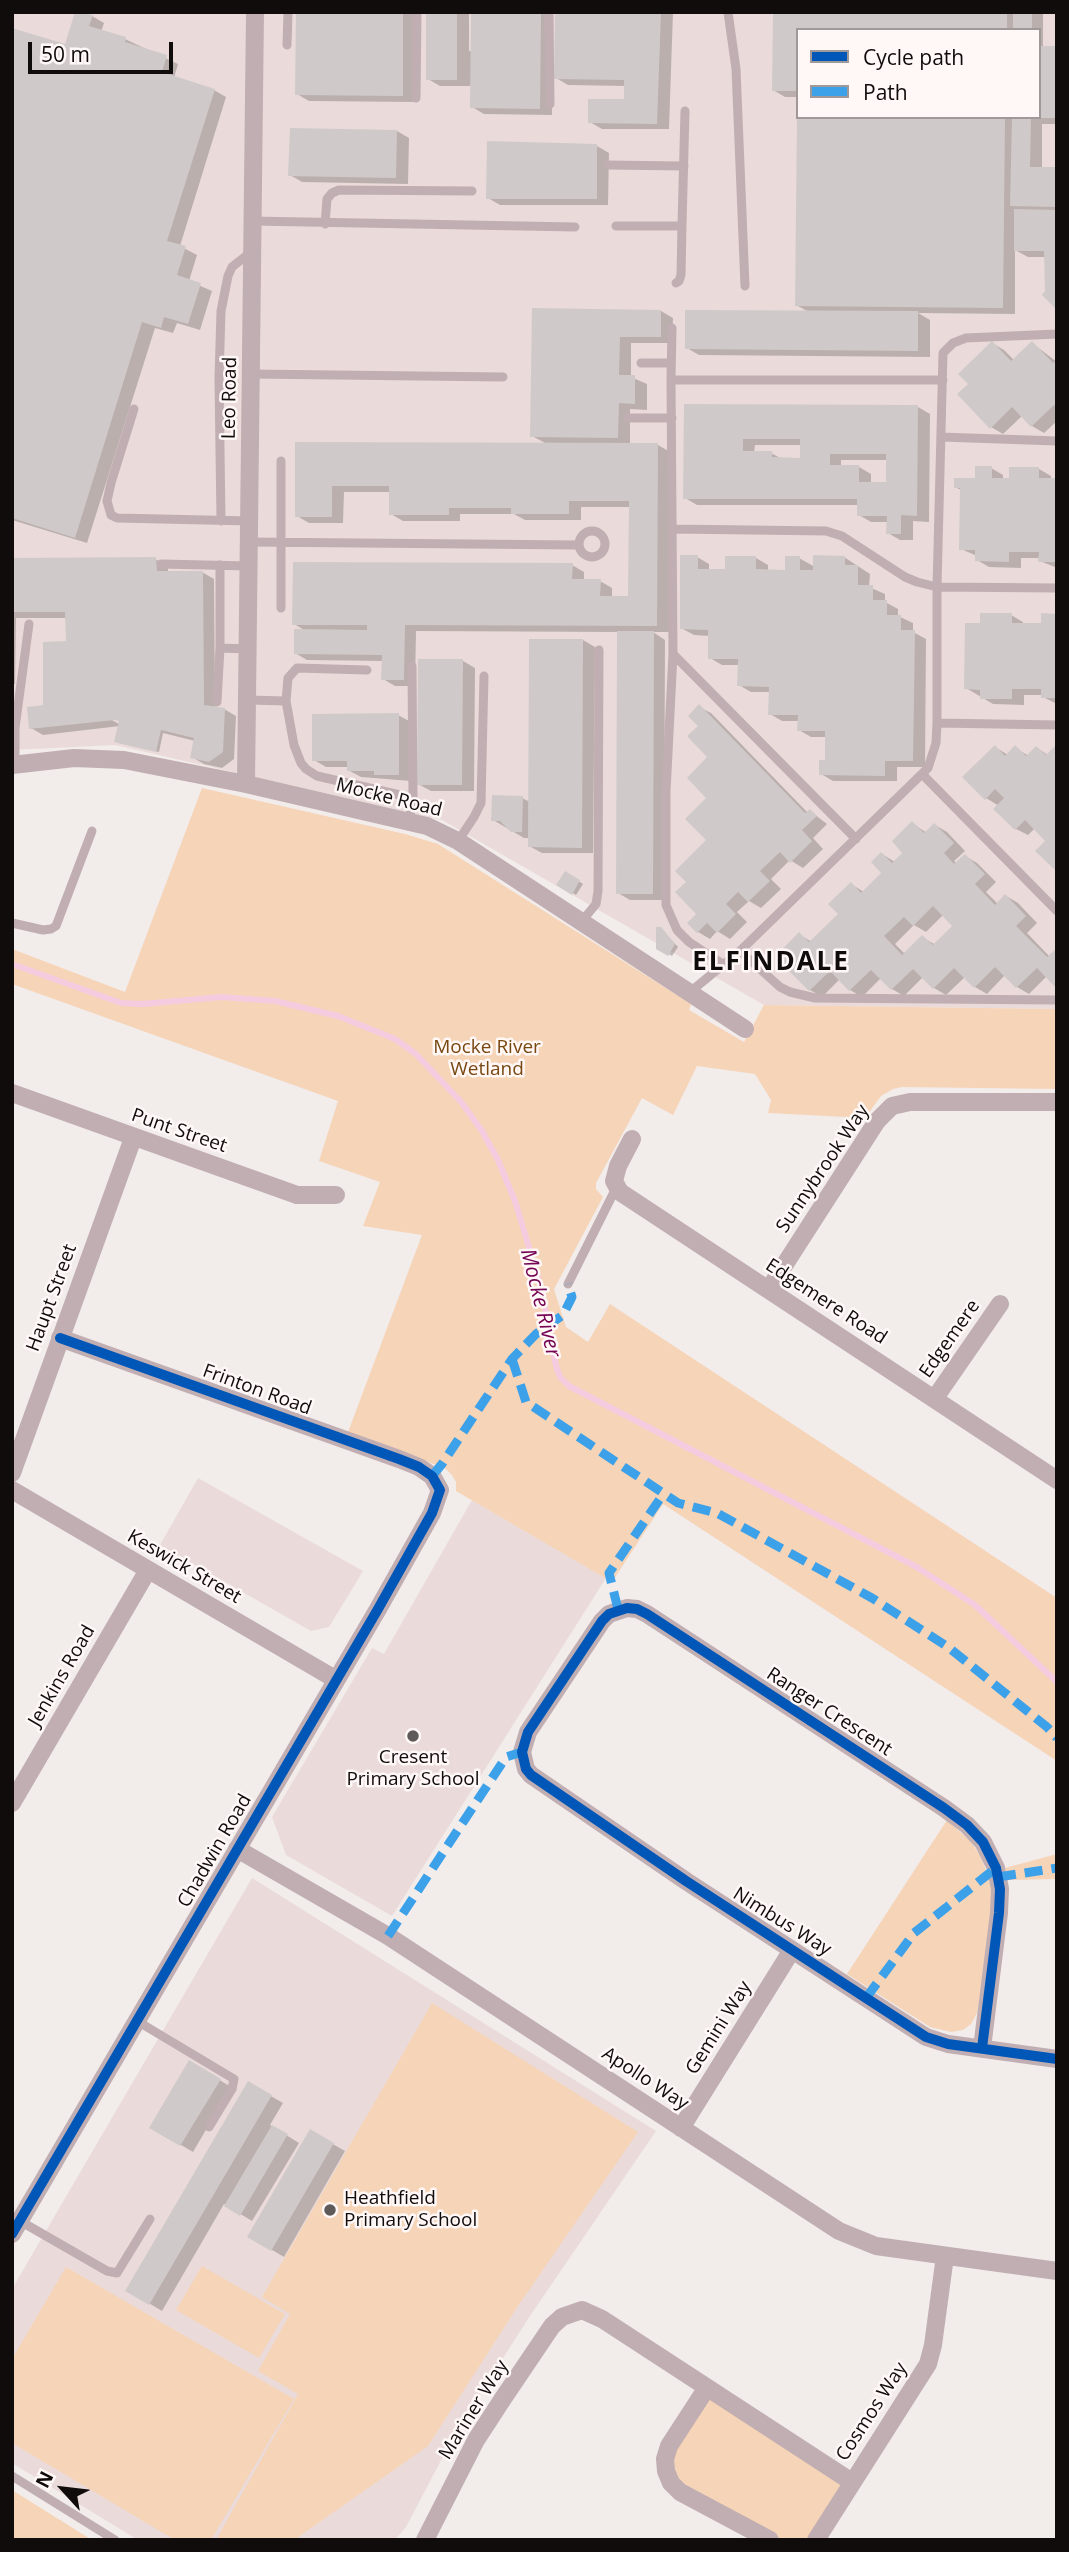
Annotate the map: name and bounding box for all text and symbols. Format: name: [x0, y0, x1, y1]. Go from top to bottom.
scale bar: [32, 28, 177, 72]
legend: [796, 28, 1041, 119]
text: 50 m: [41, 40, 90, 68]
text: Cycle path: [863, 43, 964, 71]
text: Path: [863, 78, 908, 106]
street label: Leo Road: [218, 357, 242, 439]
street label: Mocke Road: [334, 774, 444, 822]
district label: ELFINDALE: [693, 947, 849, 979]
park label: Mocke River Wetland: [433, 1037, 541, 1081]
street label: Sunnybrook Way: [772, 1101, 874, 1237]
street label: Punt Street: [128, 1104, 230, 1158]
street label: Haupt Street: [22, 1241, 82, 1355]
water label: Mocke River: [514, 1246, 566, 1360]
street label: Edgemere Road: [761, 1254, 891, 1350]
street label: Edgemere: [915, 1296, 985, 1382]
street label: Frinton Road: [199, 1360, 315, 1420]
street label: Keswick Street: [123, 1525, 245, 1609]
street label: Jenkins Road: [24, 1621, 100, 1731]
street label: Ranger Crescent: [762, 1663, 896, 1761]
marker: Cresent Primary School: [405, 1728, 421, 1744]
place label: Cresent Primary School: [346, 1747, 480, 1791]
street label: Chadwin Road: [173, 1790, 257, 1912]
street label: Nimbus Way: [729, 1883, 835, 1961]
street label: Gemini Way: [681, 1977, 757, 2079]
street label: Apollo Way: [597, 2043, 693, 2115]
place label: Heathfield Primary School: [344, 2188, 477, 2232]
marker: Heathfield Primary School: [322, 2202, 338, 2218]
street label: Mariner Way: [434, 2356, 514, 2464]
street label: Cosmos Way: [832, 2358, 912, 2466]
north arrow: [28, 2454, 98, 2524]
text: N: [29, 2467, 59, 2492]

